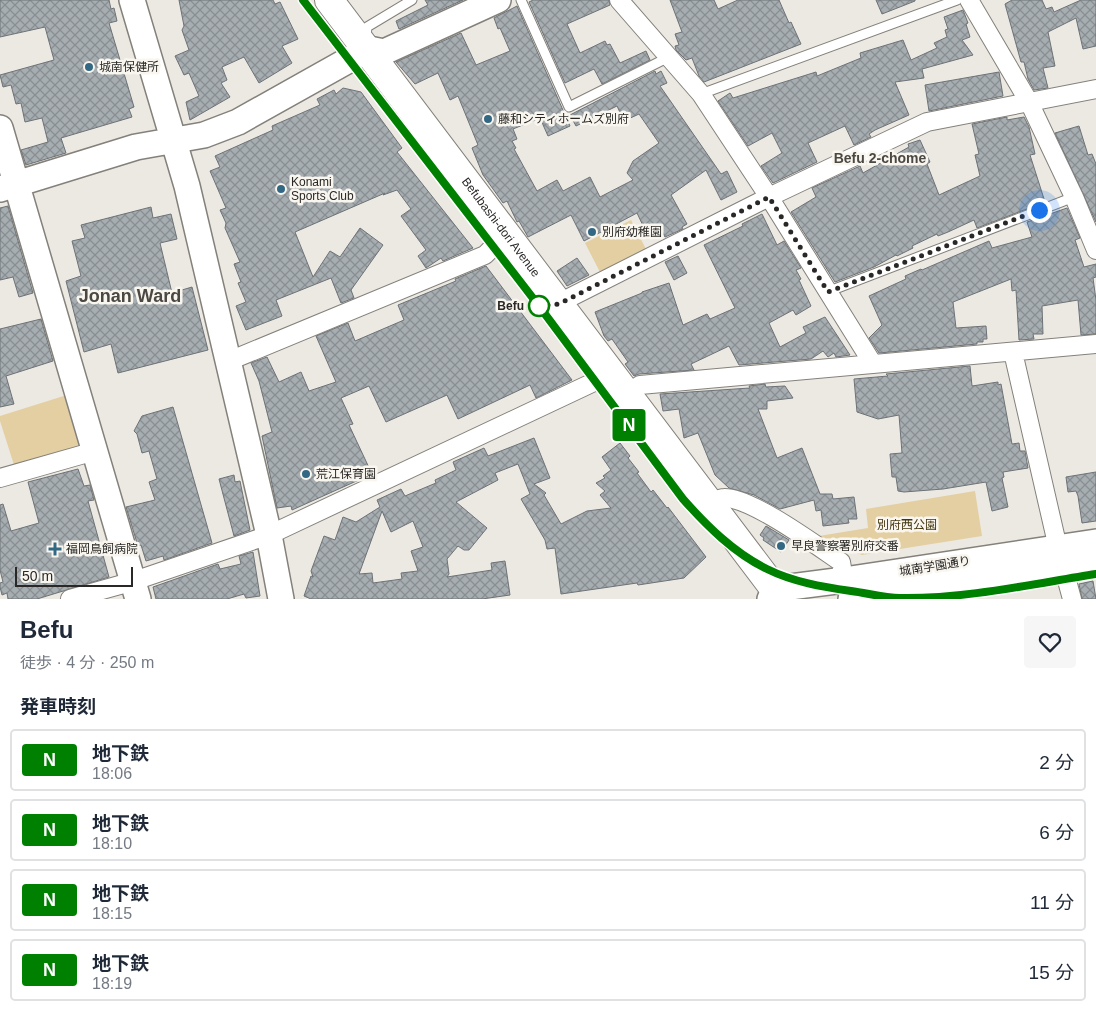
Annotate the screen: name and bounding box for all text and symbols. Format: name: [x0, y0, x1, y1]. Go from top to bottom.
place label: 城南保健所: [99, 60, 159, 74]
marker: 城南保健所: [83, 61, 95, 73]
place label: 藤和シティホームズ別府: [498, 112, 629, 126]
marker: 藤和シティホームズ別府: [482, 113, 494, 125]
district label: Befu 2-chome: [834, 150, 926, 166]
place label: Konami Sports Club: [291, 175, 354, 203]
street label: Befubashi-dori Avenue: [459, 175, 543, 280]
marker: Konami Sports Club: [275, 183, 287, 195]
your location: [1027, 198, 1052, 223]
place label: 別府幼稚園: [602, 225, 662, 239]
marker: 別府幼稚園: [586, 226, 598, 238]
district label: Jonan Ward: [79, 286, 181, 306]
marker: Befu: [528, 295, 550, 317]
place label: Befu: [497, 299, 524, 313]
line badge: N: [613, 409, 645, 441]
text: N: [623, 415, 636, 435]
place label: 荒江保育園: [316, 467, 376, 481]
marker: 荒江保育園: [300, 468, 312, 480]
park label: 別府西公園: [877, 518, 937, 532]
place label: 早良警察署別府交番: [791, 539, 899, 553]
marker: 早良警察署別府交番: [775, 540, 787, 552]
marker: 福岡鳥飼病院: [48, 542, 62, 556]
place label: 福岡鳥飼病院: [66, 542, 138, 556]
street label: 城南学園通り: [898, 553, 972, 579]
scale bar: [15, 564, 132, 587]
text: 50 m: [22, 568, 53, 584]
text: Befu: [20, 616, 73, 643]
button: heart: [1024, 616, 1076, 668]
text: 徒歩 · 4 分 · 250 m: [20, 654, 154, 671]
text: 発車時刻: [20, 696, 96, 717]
text: 地下鉄: [92, 743, 149, 764]
text: N: [43, 750, 56, 770]
text: 2 分: [1039, 752, 1074, 773]
text: 18:06: [92, 765, 132, 782]
text: 地下鉄: [92, 813, 149, 834]
text: N: [43, 820, 56, 840]
text: 6 分: [1039, 822, 1074, 843]
text: 18:10: [92, 835, 132, 852]
text: 地下鉄: [92, 883, 149, 904]
text: N: [43, 890, 56, 910]
text: 11 分: [1030, 892, 1074, 913]
text: 18:15: [92, 905, 132, 922]
text: 地下鉄: [92, 953, 149, 974]
text: N: [43, 960, 56, 980]
text: 15 分: [1029, 962, 1074, 983]
text: 18:19: [92, 975, 132, 992]

